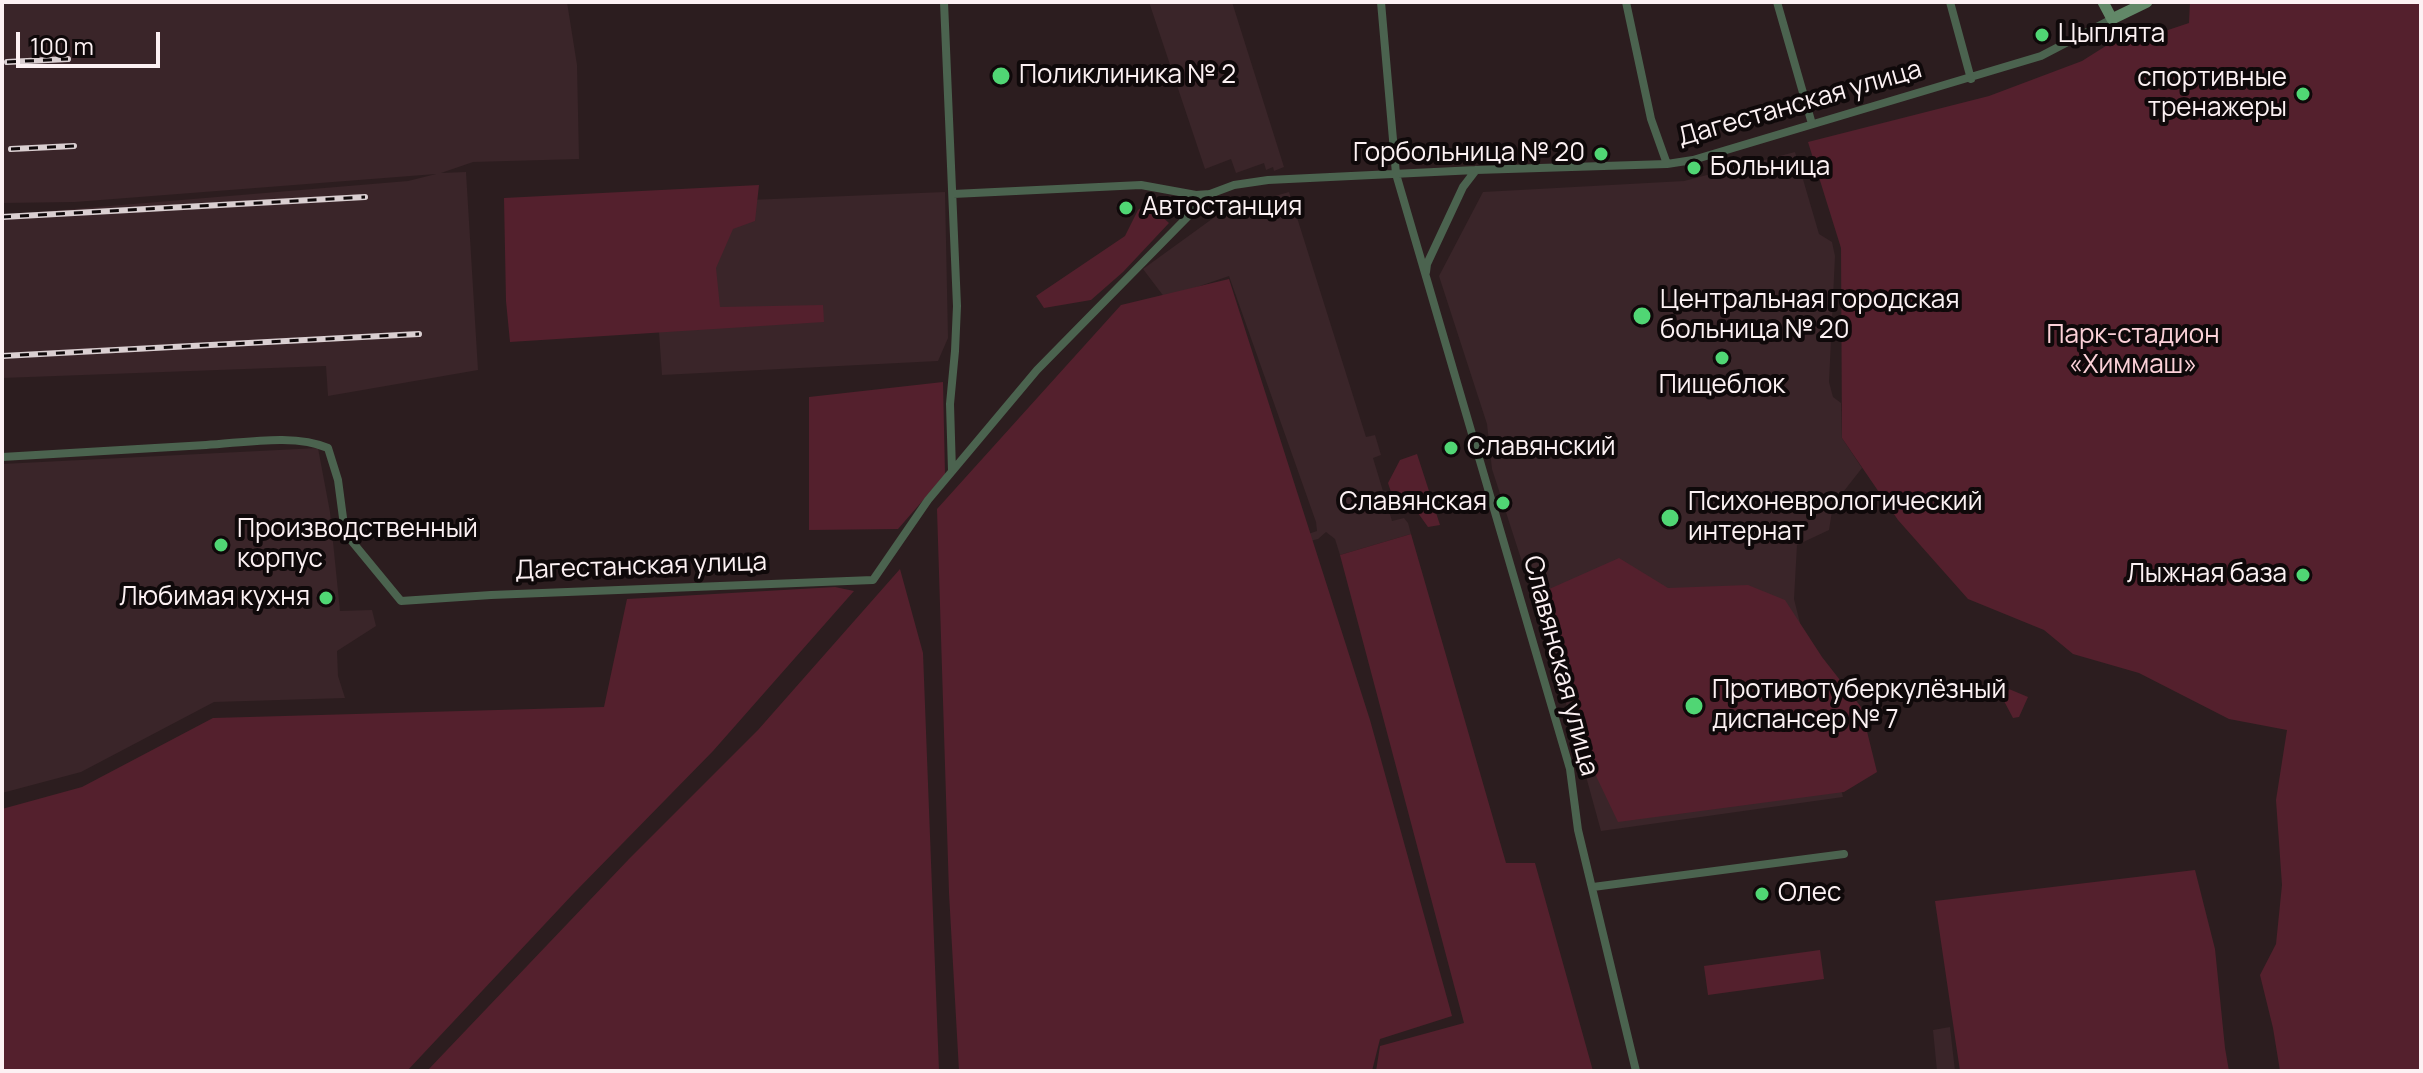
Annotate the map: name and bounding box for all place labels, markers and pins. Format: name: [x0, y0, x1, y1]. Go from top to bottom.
place label: Цыплята: [2058, 19, 2165, 51]
marker: Цыплята: [2033, 26, 2051, 44]
place label: Поликлиника № 2: [1019, 60, 1236, 92]
place label: спортивные тренажеры: [2137, 63, 2287, 124]
marker: Поликлиника № 2: [990, 65, 1012, 87]
marker: спортивные тренажеры: [2294, 85, 2312, 103]
place label: Горбольница № 20: [1353, 138, 1585, 170]
marker: Горбольница № 20: [1592, 145, 1610, 163]
place label: Больница: [1710, 152, 1830, 184]
marker: Больница: [1685, 159, 1703, 177]
place label: Автостанция: [1142, 192, 1302, 224]
marker: Автостанция: [1117, 199, 1135, 217]
place label: Центральная городская больница № 20: [1660, 285, 1960, 346]
marker: Центральная городская больница № 20: [1631, 305, 1653, 327]
marker: Пищеблок: [1713, 349, 1731, 367]
place label: Пищеблок: [1659, 370, 1785, 402]
place label: Славянский: [1467, 432, 1616, 464]
marker: Славянский: [1442, 439, 1460, 457]
place label: Славянская: [1339, 487, 1487, 519]
place label: Психоневрологический интернат: [1688, 487, 1982, 548]
marker: Славянская: [1494, 494, 1512, 512]
marker: Психоневрологический интернат: [1659, 507, 1681, 529]
place label: Производственный корпус: [237, 514, 478, 576]
marker: Производственный корпус: [212, 536, 230, 554]
place label: Лыжная база: [2127, 559, 2287, 591]
marker: Лыжная база: [2294, 566, 2312, 584]
place label: Любимая кухня: [119, 582, 310, 614]
marker: Любимая кухня: [317, 589, 335, 607]
place label: Противотуберкулёзный диспансер № 7: [1712, 675, 2006, 736]
marker: Противотуберкулёзный диспансер № 7: [1683, 695, 1705, 717]
place label: Олес: [1778, 878, 1841, 910]
marker: Олес: [1753, 885, 1771, 903]

